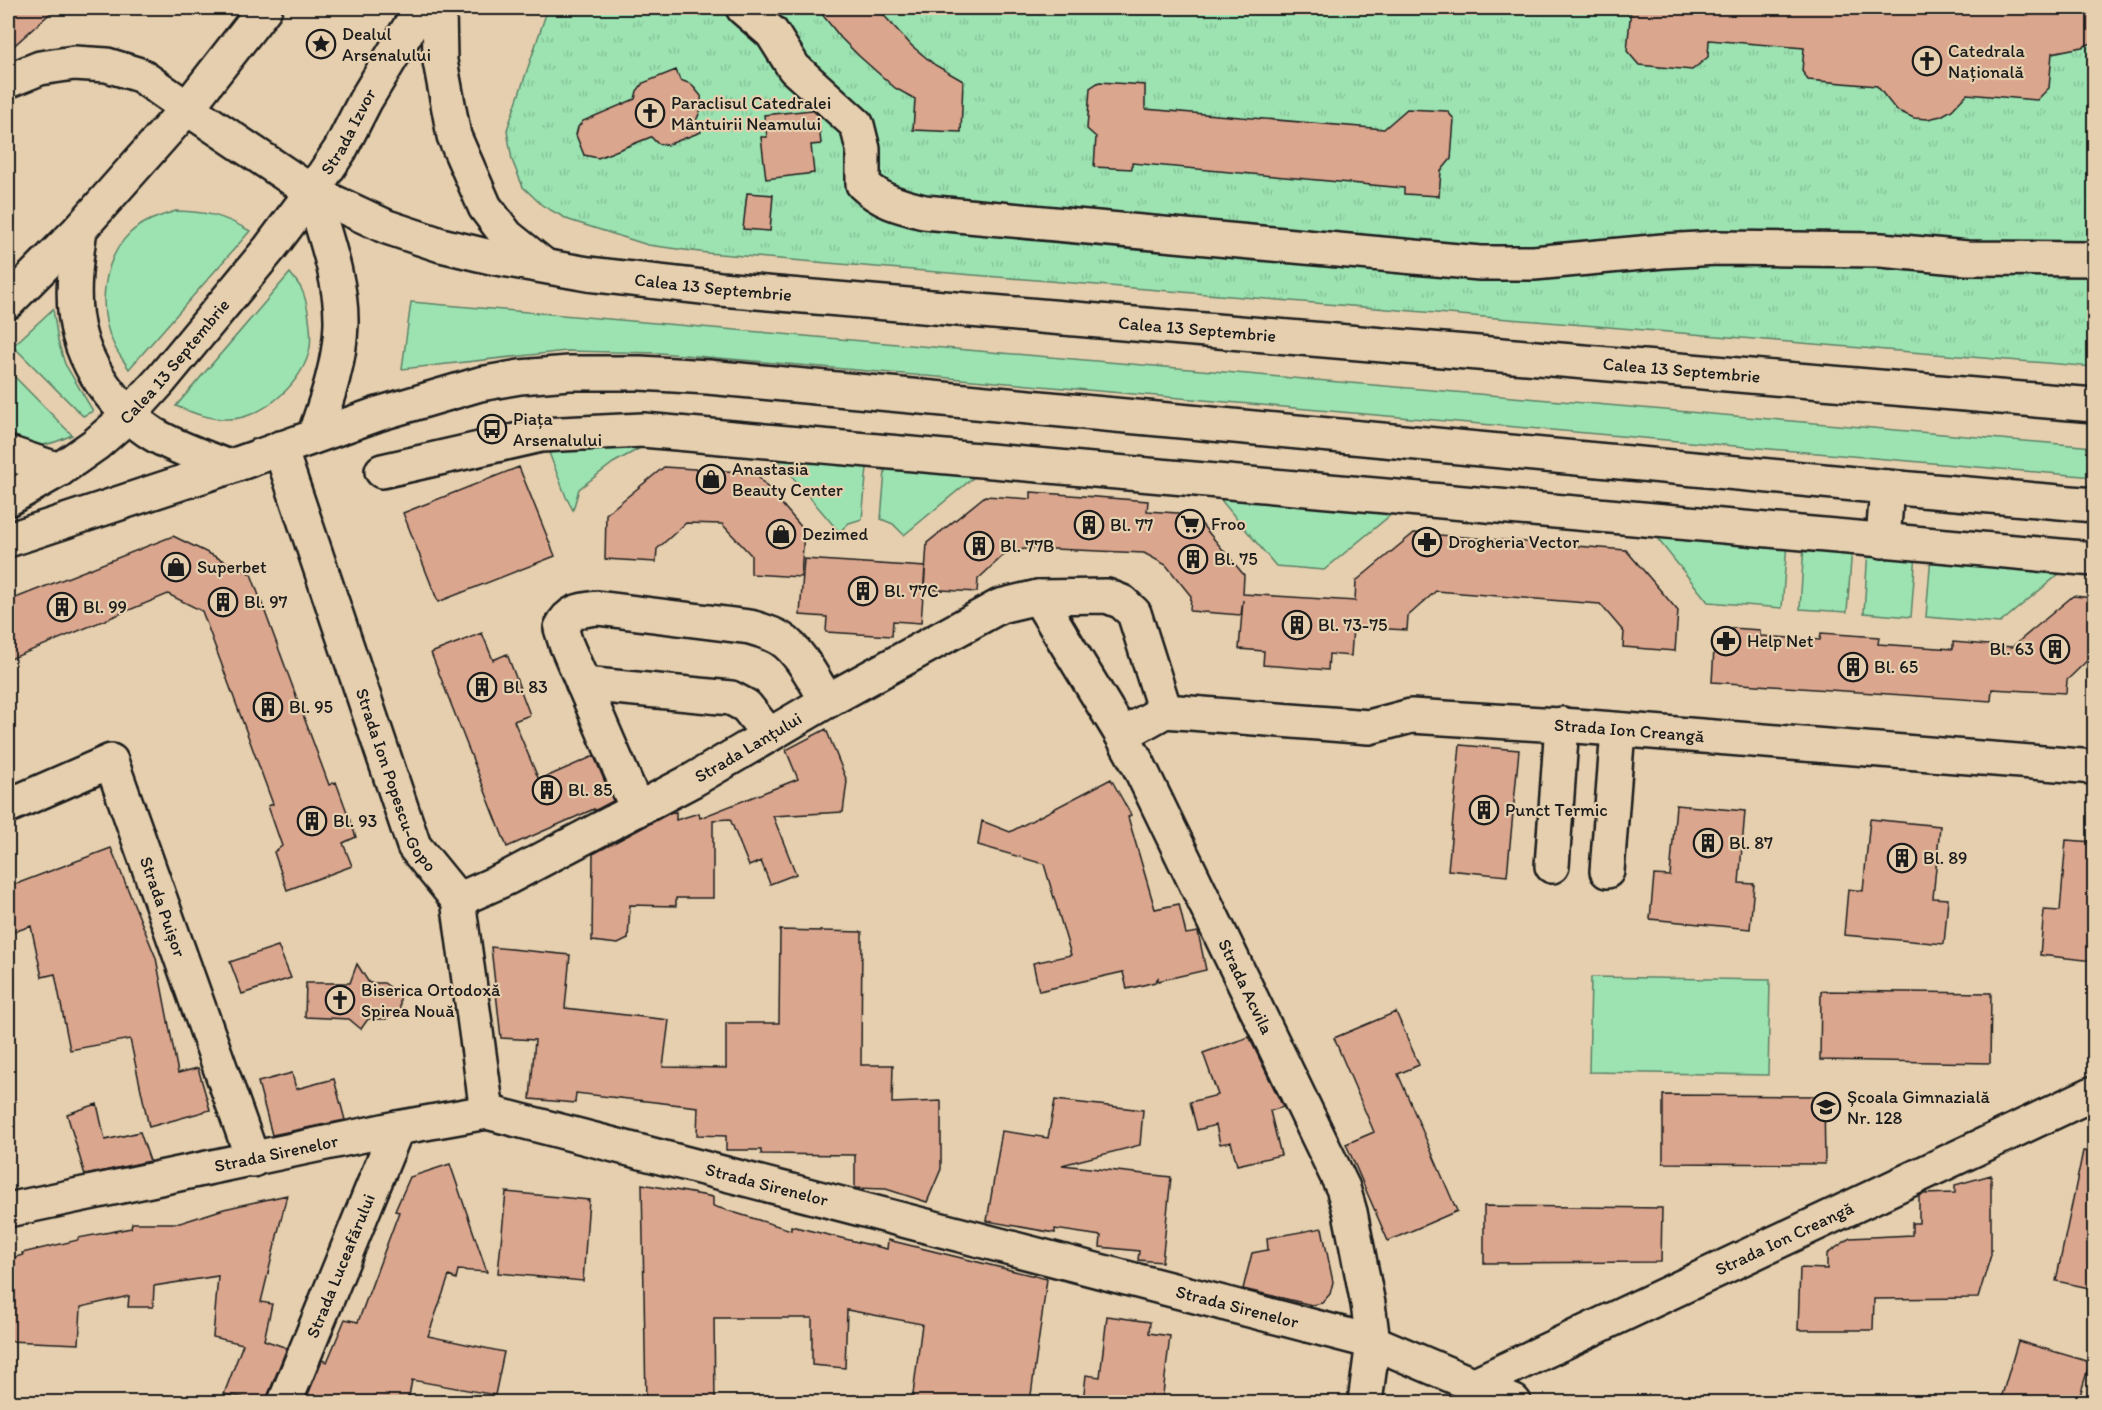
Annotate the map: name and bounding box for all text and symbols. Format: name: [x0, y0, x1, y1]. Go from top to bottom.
place label: Dealul Arsenalului: [342, 23, 431, 66]
place icon: Dealul Arsenalului: [305, 28, 337, 60]
place label: Catedrala Națională: [1948, 40, 2025, 83]
church icon: Catedrala Națională: [1911, 45, 1943, 77]
street label: Strada Izvor: [315, 84, 381, 179]
place label: Paraclisul Catedralei Mântuirii Neamului: [671, 92, 831, 135]
church icon: Paraclisul Catedralei Mântuirii Neamului: [634, 97, 666, 129]
street label: Calea 13 Septembrie: [633, 268, 793, 306]
street label: Calea 13 Septembrie: [115, 294, 234, 429]
street label: Calea 13 Septembrie: [1117, 312, 1277, 347]
street label: Calea 13 Septembrie: [1602, 353, 1761, 388]
place label: Piața Arsenalului: [513, 408, 602, 451]
bus stop icon: Piața Arsenalului: [476, 413, 508, 445]
place label: Anastasia Beauty Center: [732, 458, 843, 501]
shop icon: Anastasia Beauty Center: [695, 463, 727, 495]
supermarket icon: Froo: [1174, 508, 1206, 540]
building icon: Bl. 77: [1073, 509, 1105, 541]
place label: Froo: [1211, 513, 1246, 535]
place label: Bl. 77: [1110, 514, 1153, 536]
shop icon: Dezimed: [765, 518, 797, 550]
place label: Dezimed: [802, 523, 869, 545]
pharmacy icon: Drogheria Vector: [1411, 526, 1443, 558]
building icon: Bl. 77B: [963, 530, 995, 562]
place label: Drogheria Vector: [1448, 531, 1580, 553]
place label: Bl. 77B: [1000, 535, 1054, 557]
building icon: Bl. 75: [1177, 543, 1209, 575]
place label: Bl. 75: [1214, 548, 1258, 570]
shop icon: Superbet: [160, 551, 192, 583]
place label: Superbet: [197, 556, 267, 578]
building icon: Bl. 77C: [847, 575, 879, 607]
place label: Bl. 77C: [884, 580, 939, 602]
building icon: Bl. 97: [207, 586, 239, 618]
building icon: Bl. 99: [46, 591, 78, 623]
place label: Bl. 97: [244, 591, 288, 613]
place label: Bl. 99: [83, 596, 127, 618]
building icon: Bl. 73-75: [1281, 609, 1313, 641]
place label: Bl. 73-75: [1318, 614, 1388, 636]
pharmacy icon: Help Net: [1710, 625, 1742, 657]
place label: Help Net: [1747, 630, 1814, 652]
building icon: Bl. 63: [2039, 633, 2071, 665]
place label: Bl. 63: [1989, 638, 2034, 660]
building icon: Bl. 65: [1837, 651, 1869, 683]
place label: Bl. 65: [1874, 656, 1918, 678]
building icon: Bl. 83: [466, 671, 498, 703]
place label: Bl. 83: [503, 676, 548, 698]
street label: Strada Ion Popescu-Gopo: [351, 685, 441, 876]
building icon: Bl. 95: [252, 691, 284, 723]
place label: Bl. 95: [289, 696, 333, 718]
street label: Strada Lanțului: [691, 707, 806, 788]
street label: Strada Ion Creangă: [1553, 714, 1706, 747]
building icon: Bl. 85: [531, 774, 563, 806]
place label: Bl. 85: [568, 779, 613, 801]
building icon: Punct Termic: [1468, 794, 1500, 826]
place label: Punct Termic: [1505, 799, 1608, 821]
building icon: Bl. 93: [296, 805, 328, 837]
place label: Bl. 93: [333, 810, 378, 832]
building icon: Bl. 87: [1692, 827, 1724, 859]
place label: Bl. 87: [1729, 832, 1773, 854]
building icon: Bl. 89: [1886, 842, 1918, 874]
place label: Bl. 89: [1923, 847, 1967, 869]
street label: Strada Puișor: [135, 853, 191, 961]
street label: Strada Acvila: [1213, 935, 1278, 1038]
place label: Biserica Ortodoxă Spirea Nouă: [361, 979, 501, 1022]
church icon: Biserica Ortodoxă Spirea Nouă: [324, 984, 356, 1016]
place label: Școala Gimnazială Nr. 128: [1847, 1086, 1991, 1129]
school or university icon: Școala Gimnazială Nr. 128: [1810, 1091, 1842, 1123]
street label: Strada Sirenelor: [212, 1130, 341, 1177]
street label: Strada Sirenelor: [703, 1158, 831, 1211]
street label: Strada Luceafărului: [301, 1191, 380, 1341]
street label: Strada Ion Creangă: [1711, 1196, 1858, 1281]
street label: Strada Sirenelor: [1174, 1280, 1302, 1333]

